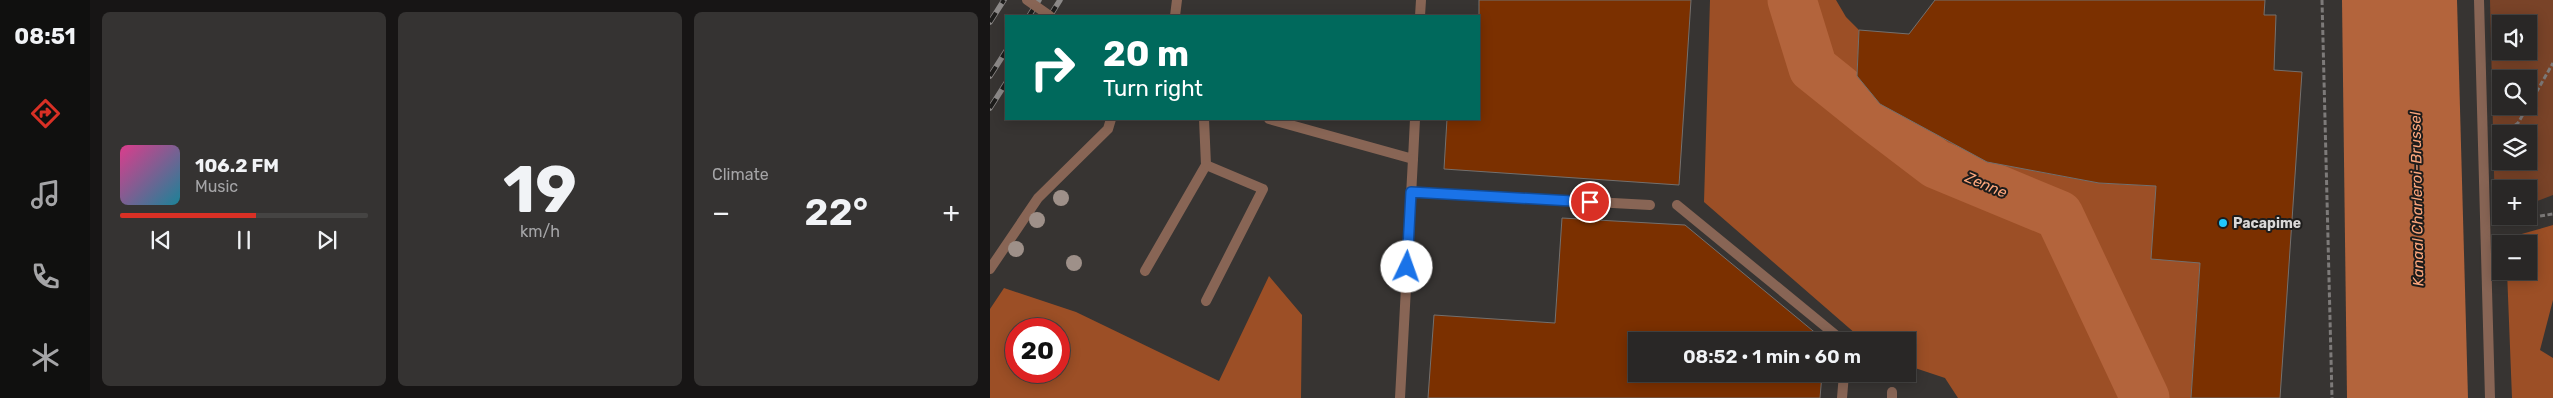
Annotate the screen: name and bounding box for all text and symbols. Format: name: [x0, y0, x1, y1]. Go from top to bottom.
map controls: [2492, 15, 2537, 280]
button: sound: [2492, 15, 2537, 60]
text: 08:51: [14, 23, 76, 50]
text: 20 m: [1103, 33, 1189, 75]
icon: right: [1020, 35, 1085, 100]
button: search: [2492, 70, 2537, 115]
text: Turn right: [1103, 75, 1203, 102]
icon: directions: [28, 96, 63, 131]
water label: Kanaal Charleroi-Brussel: [2406, 111, 2428, 286]
button: layers: [2492, 125, 2537, 170]
text: 19: [503, 151, 577, 228]
text: 106.2 FM: [195, 154, 279, 177]
text: Climate: [712, 165, 769, 184]
water label: Zenne: [1962, 168, 2010, 202]
icon: music: [28, 177, 63, 212]
text: Music: [195, 177, 238, 196]
button: +: [2492, 180, 2537, 225]
pin: [1569, 181, 1611, 223]
icon: arrive: [1576, 188, 1604, 216]
text: 22°: [805, 189, 868, 235]
text: −: [712, 196, 730, 229]
text: +: [943, 196, 960, 229]
place label: Pacapime: [2233, 215, 2301, 232]
marker: Pacapime: [2217, 217, 2229, 229]
text: km/h: [520, 222, 560, 241]
icon: previous: [147, 226, 175, 254]
icon: pause: [230, 226, 258, 254]
icon: next: [313, 226, 341, 254]
button: −: [2492, 235, 2537, 280]
position arrow: [1380, 240, 1432, 292]
icon: phone: [28, 259, 63, 294]
speed limit sign: 20: [1005, 318, 1070, 383]
icon: climate: [28, 340, 63, 375]
text: 08:52 · 1 min · 60 m: [1683, 345, 1861, 368]

